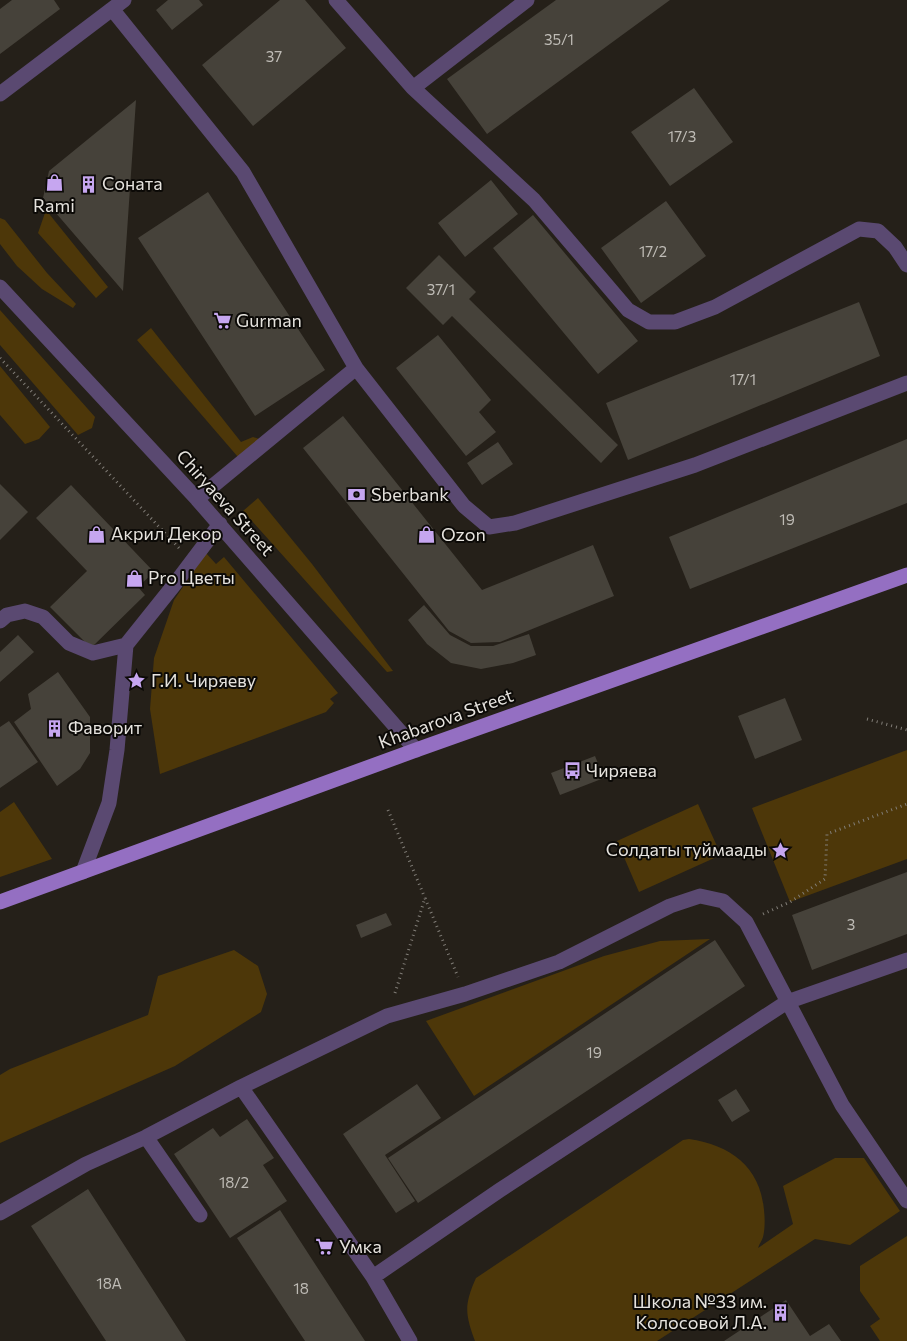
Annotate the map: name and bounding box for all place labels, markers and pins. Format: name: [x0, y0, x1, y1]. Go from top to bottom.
place label: Соната: [102, 172, 162, 194]
shop icon: Rami: [44, 173, 64, 193]
building icon: Соната: [78, 174, 98, 194]
place label: Rami: [33, 194, 75, 216]
place label: Gurman: [236, 309, 302, 331]
supermarket icon: Gurman: [212, 311, 232, 331]
place label: Sberbank: [371, 483, 449, 505]
bank icon: Sberbank: [347, 485, 367, 505]
place label: Акрил Декор: [111, 522, 222, 544]
place label: Ozon: [441, 523, 486, 545]
shop icon: Акрил Декор: [87, 524, 107, 544]
shop icon: Ozon: [417, 525, 437, 545]
place label: Pro Цветы: [148, 566, 235, 588]
shop icon: Pro Цветы: [124, 568, 144, 588]
place label: Г.И. Чиряеву: [151, 669, 256, 691]
place icon: Г.И. Чиряеву: [127, 671, 147, 691]
place label: Фаворит: [68, 716, 143, 738]
building icon: Фаворит: [44, 718, 64, 738]
place label: Чиряева: [586, 759, 657, 781]
bus stop icon: Чиряева: [562, 761, 582, 781]
place label: Солдаты туймаады: [606, 838, 767, 860]
place icon: Солдаты туймаады: [771, 840, 791, 860]
place label: Умка: [339, 1235, 382, 1257]
supermarket icon: Умка: [315, 1237, 335, 1257]
place label: Школа №33 им. Колосовой Л.А.: [633, 1290, 767, 1333]
building icon: Школа №33 им. Колосовой Л.А.: [771, 1302, 791, 1322]

